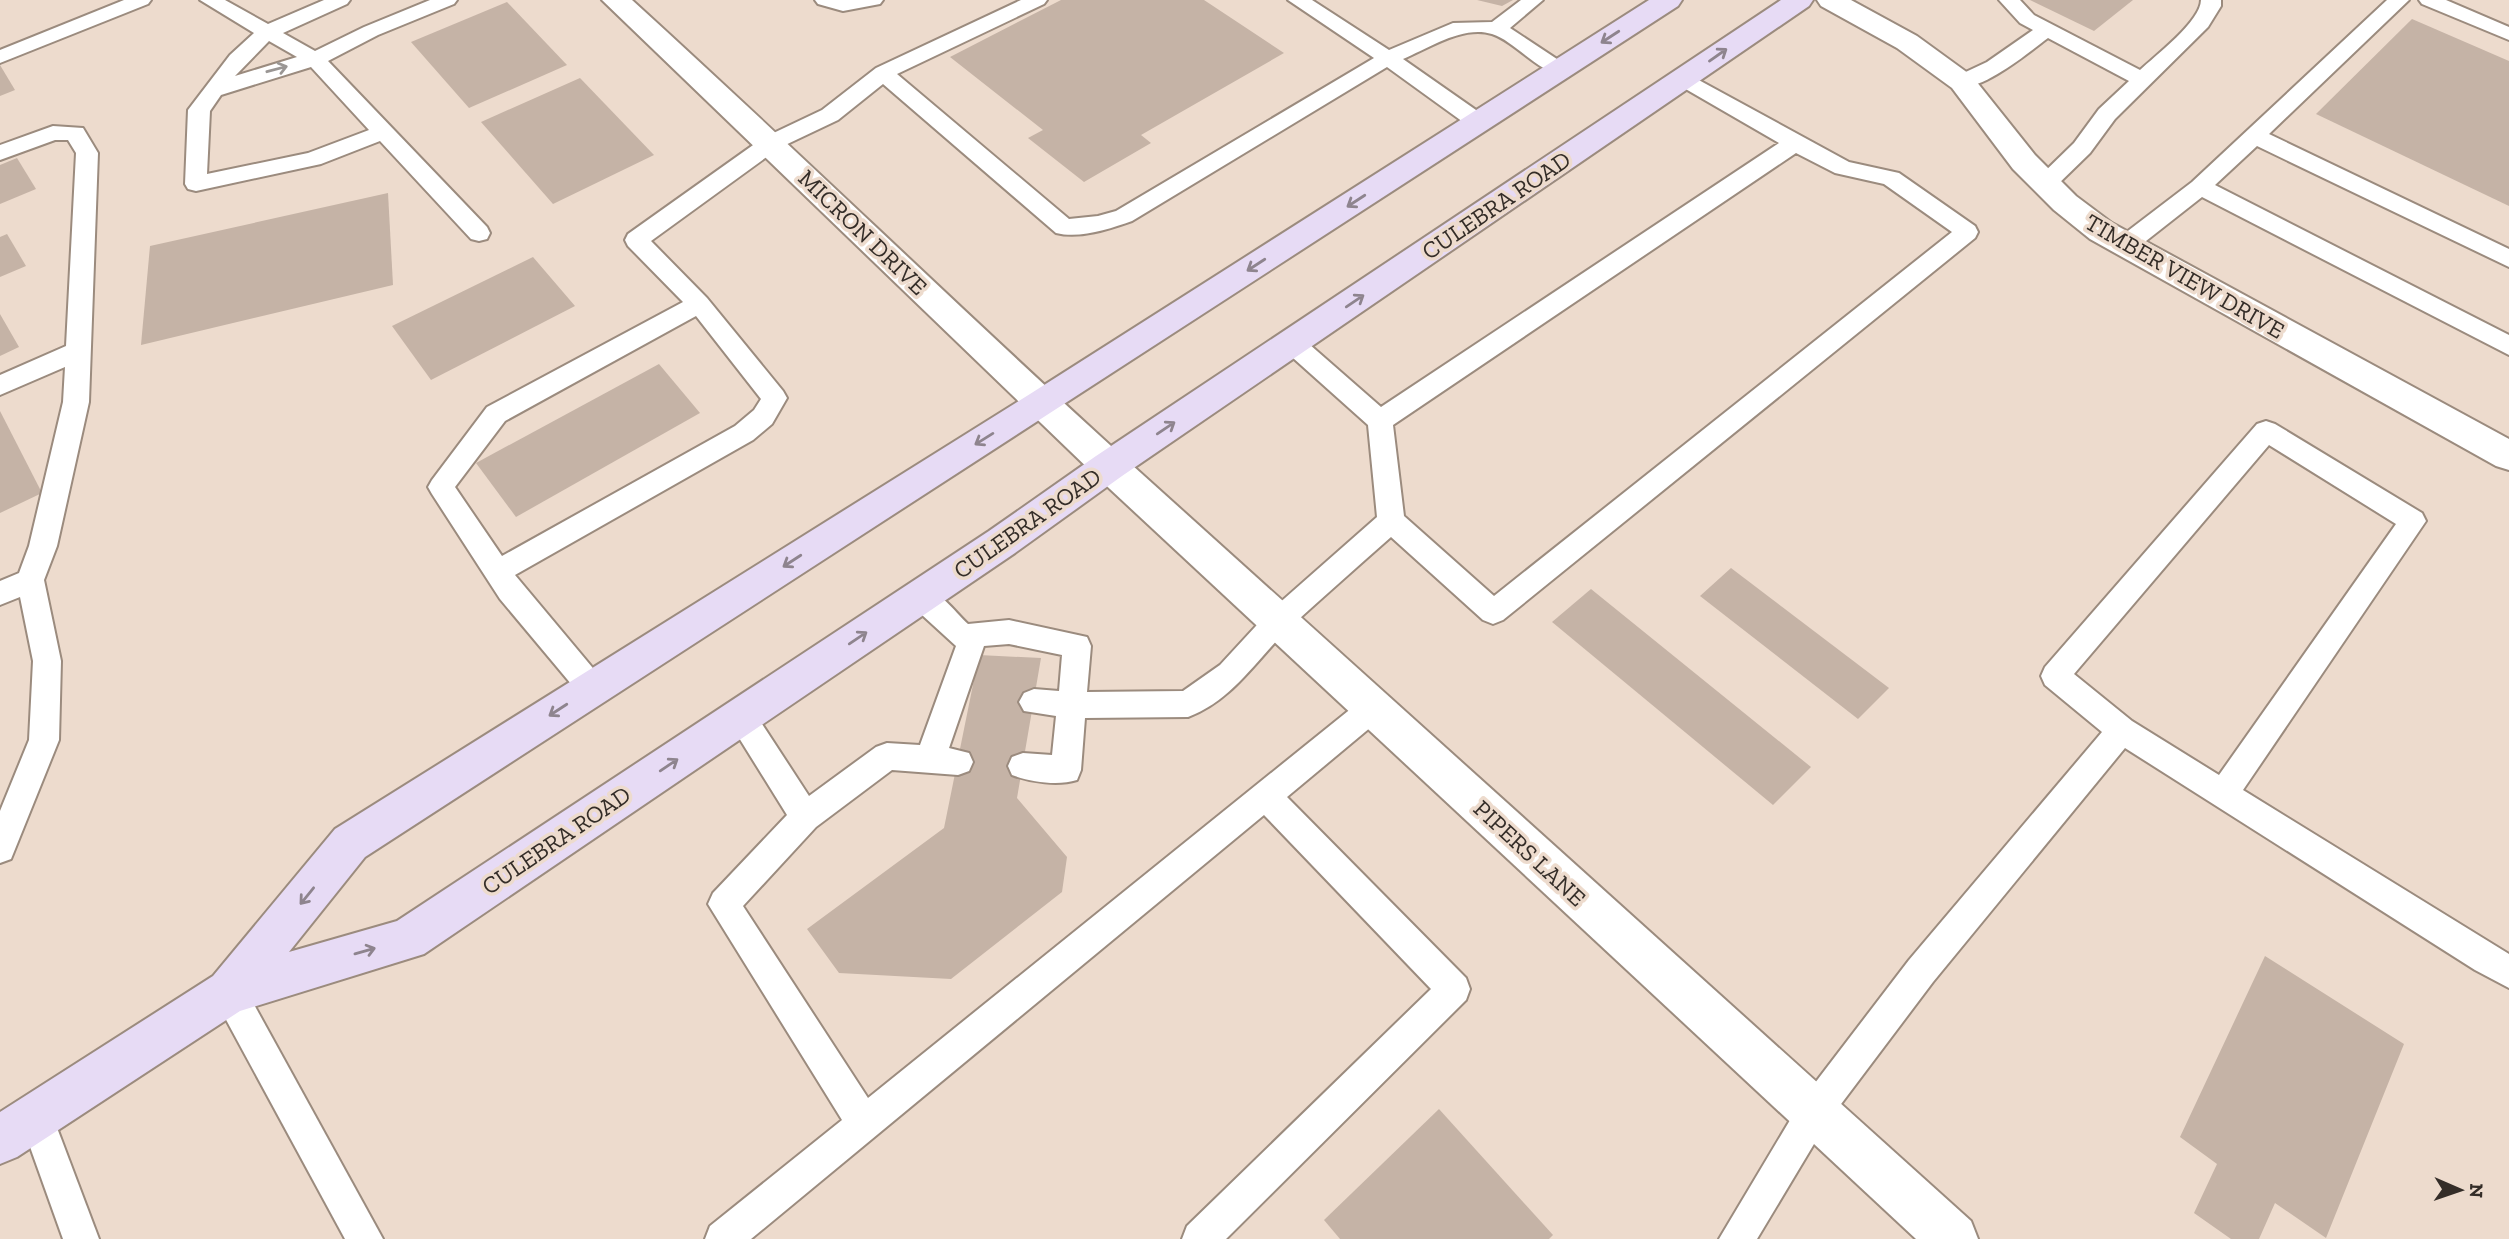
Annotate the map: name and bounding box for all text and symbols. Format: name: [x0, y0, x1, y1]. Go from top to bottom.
one-way arrow: [1601, 30, 1621, 44]
one-way arrow: [1708, 48, 1727, 62]
one-way arrow: [265, 62, 287, 75]
street label: CULEBRA ROAD: [1416, 145, 1576, 265]
street label: MICRON DRIVE: [793, 163, 933, 301]
one-way arrow: [1347, 194, 1366, 209]
street label: TIMBER VIEW DRIVE: [2080, 207, 2290, 345]
one-way arrow: [1247, 259, 1267, 273]
one-way arrow: [1345, 294, 1364, 308]
one-way arrow: [1156, 420, 1175, 435]
one-way arrow: [974, 432, 994, 446]
street label: CULEBRA ROAD: [948, 461, 1106, 585]
one-way arrow: [782, 554, 802, 568]
one-way arrow: [848, 631, 867, 645]
one-way arrow: [549, 703, 569, 717]
one-way arrow: [658, 757, 678, 771]
street label: CULEBRA ROAD: [476, 780, 636, 900]
street label: PIPERS LANE: [1468, 794, 1592, 912]
one-way arrow: [299, 887, 315, 905]
one-way arrow: [353, 944, 375, 957]
north arrow: [2425, 1155, 2495, 1225]
text: N: [2465, 1183, 2488, 1198]

